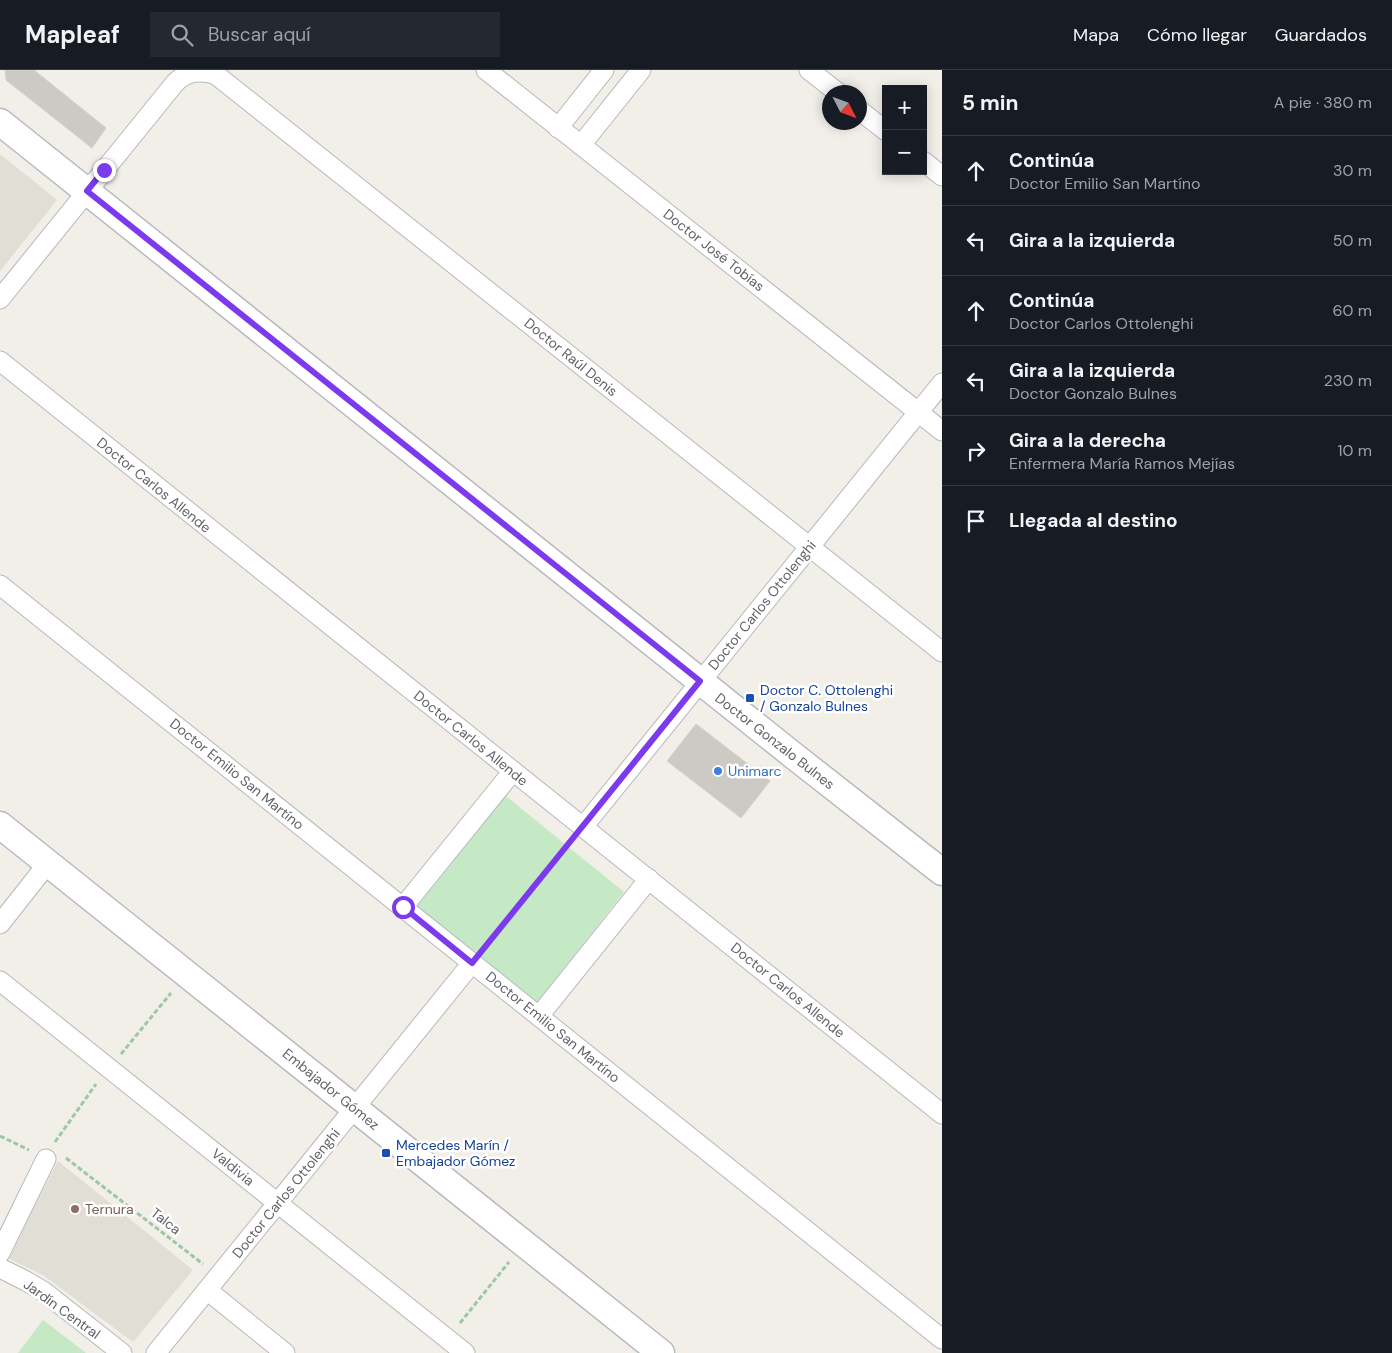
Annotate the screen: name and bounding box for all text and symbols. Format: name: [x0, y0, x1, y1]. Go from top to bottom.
search box: [150, 12, 500, 57]
text: Mapleaf: [25, 19, 120, 50]
icon: search: [168, 21, 196, 49]
text: Buscar aquí: [208, 22, 310, 47]
text: Mapa: [1073, 23, 1119, 47]
text: Cómo llegar: [1147, 23, 1247, 47]
text: Guardados: [1275, 23, 1367, 47]
north arrow: [822, 85, 867, 130]
map controls: [882, 85, 927, 175]
button: +: [882, 85, 927, 130]
text: 5 min: [962, 89, 1018, 117]
text: A pie · 380 m: [1274, 92, 1372, 113]
button: −: [882, 130, 927, 175]
text: Continúa: [1009, 148, 1094, 173]
icon: ahead: [962, 157, 990, 185]
route end: [93, 159, 116, 182]
text: 30 m: [1333, 160, 1372, 181]
text: Doctor Emilio San Martíno: [1009, 173, 1200, 194]
street label: Doctor José Tobías: [660, 205, 768, 295]
icon: left: [962, 227, 990, 255]
text: Gira a la izquierda: [1009, 228, 1175, 253]
text: 50 m: [1333, 230, 1372, 251]
text: Continúa: [1009, 288, 1094, 313]
icon: ahead: [962, 297, 990, 325]
text: 60 m: [1332, 300, 1372, 321]
text: Doctor Carlos Ottolenghi: [1009, 313, 1194, 334]
street label: Doctor Raúl Denis: [521, 314, 621, 400]
text: Gira a la izquierda: [1009, 358, 1175, 383]
icon: left: [962, 367, 990, 395]
text: 230 m: [1324, 370, 1372, 391]
text: Doctor Gonzalo Bulnes: [1009, 383, 1177, 404]
text: Gira a la derecha: [1009, 428, 1166, 453]
street label: Doctor Carlos Allende: [93, 433, 215, 537]
icon: right: [962, 437, 990, 465]
text: 10 m: [1338, 440, 1372, 461]
text: Enfermera María Ramos Mejías: [1009, 453, 1235, 474]
icon: arrive: [962, 507, 990, 535]
text: Llegada al destino: [1009, 508, 1178, 533]
street label: Doctor Carlos Ottolenghi: [704, 537, 820, 673]
place label: Doctor C. Ottolenghi / Gonzalo Bulnes: [760, 681, 893, 715]
street label: Doctor Carlos Allende: [410, 686, 532, 790]
street label: Doctor Gonzalo Bulnes: [712, 689, 838, 793]
marker: Doctor C. Ottolenghi / Gonzalo Bulnes: [744, 692, 756, 704]
street label: Doctor Emilio San Martíno: [166, 714, 308, 834]
place label: Unimarc: [728, 762, 782, 780]
marker: Unimarc: [712, 765, 724, 777]
route start: [392, 896, 415, 919]
street label: Doctor Carlos Allende: [727, 938, 849, 1042]
street label: Doctor Emilio San Martíno: [482, 967, 624, 1087]
street label: Embajador Gómez: [279, 1044, 383, 1134]
street label: Doctor Carlos Ottolenghi: [228, 1125, 344, 1261]
place label: Mercedes Marín / Embajador Gómez: [396, 1136, 516, 1170]
street label: Valdivia: [208, 1144, 258, 1190]
marker: Mercedes Marín / Embajador Gómez: [380, 1147, 392, 1159]
place label: Ternura: [85, 1200, 134, 1218]
marker: Ternura: [69, 1203, 81, 1215]
street label: Talca: [147, 1204, 185, 1238]
street label: Jardín Central: [20, 1275, 104, 1343]

